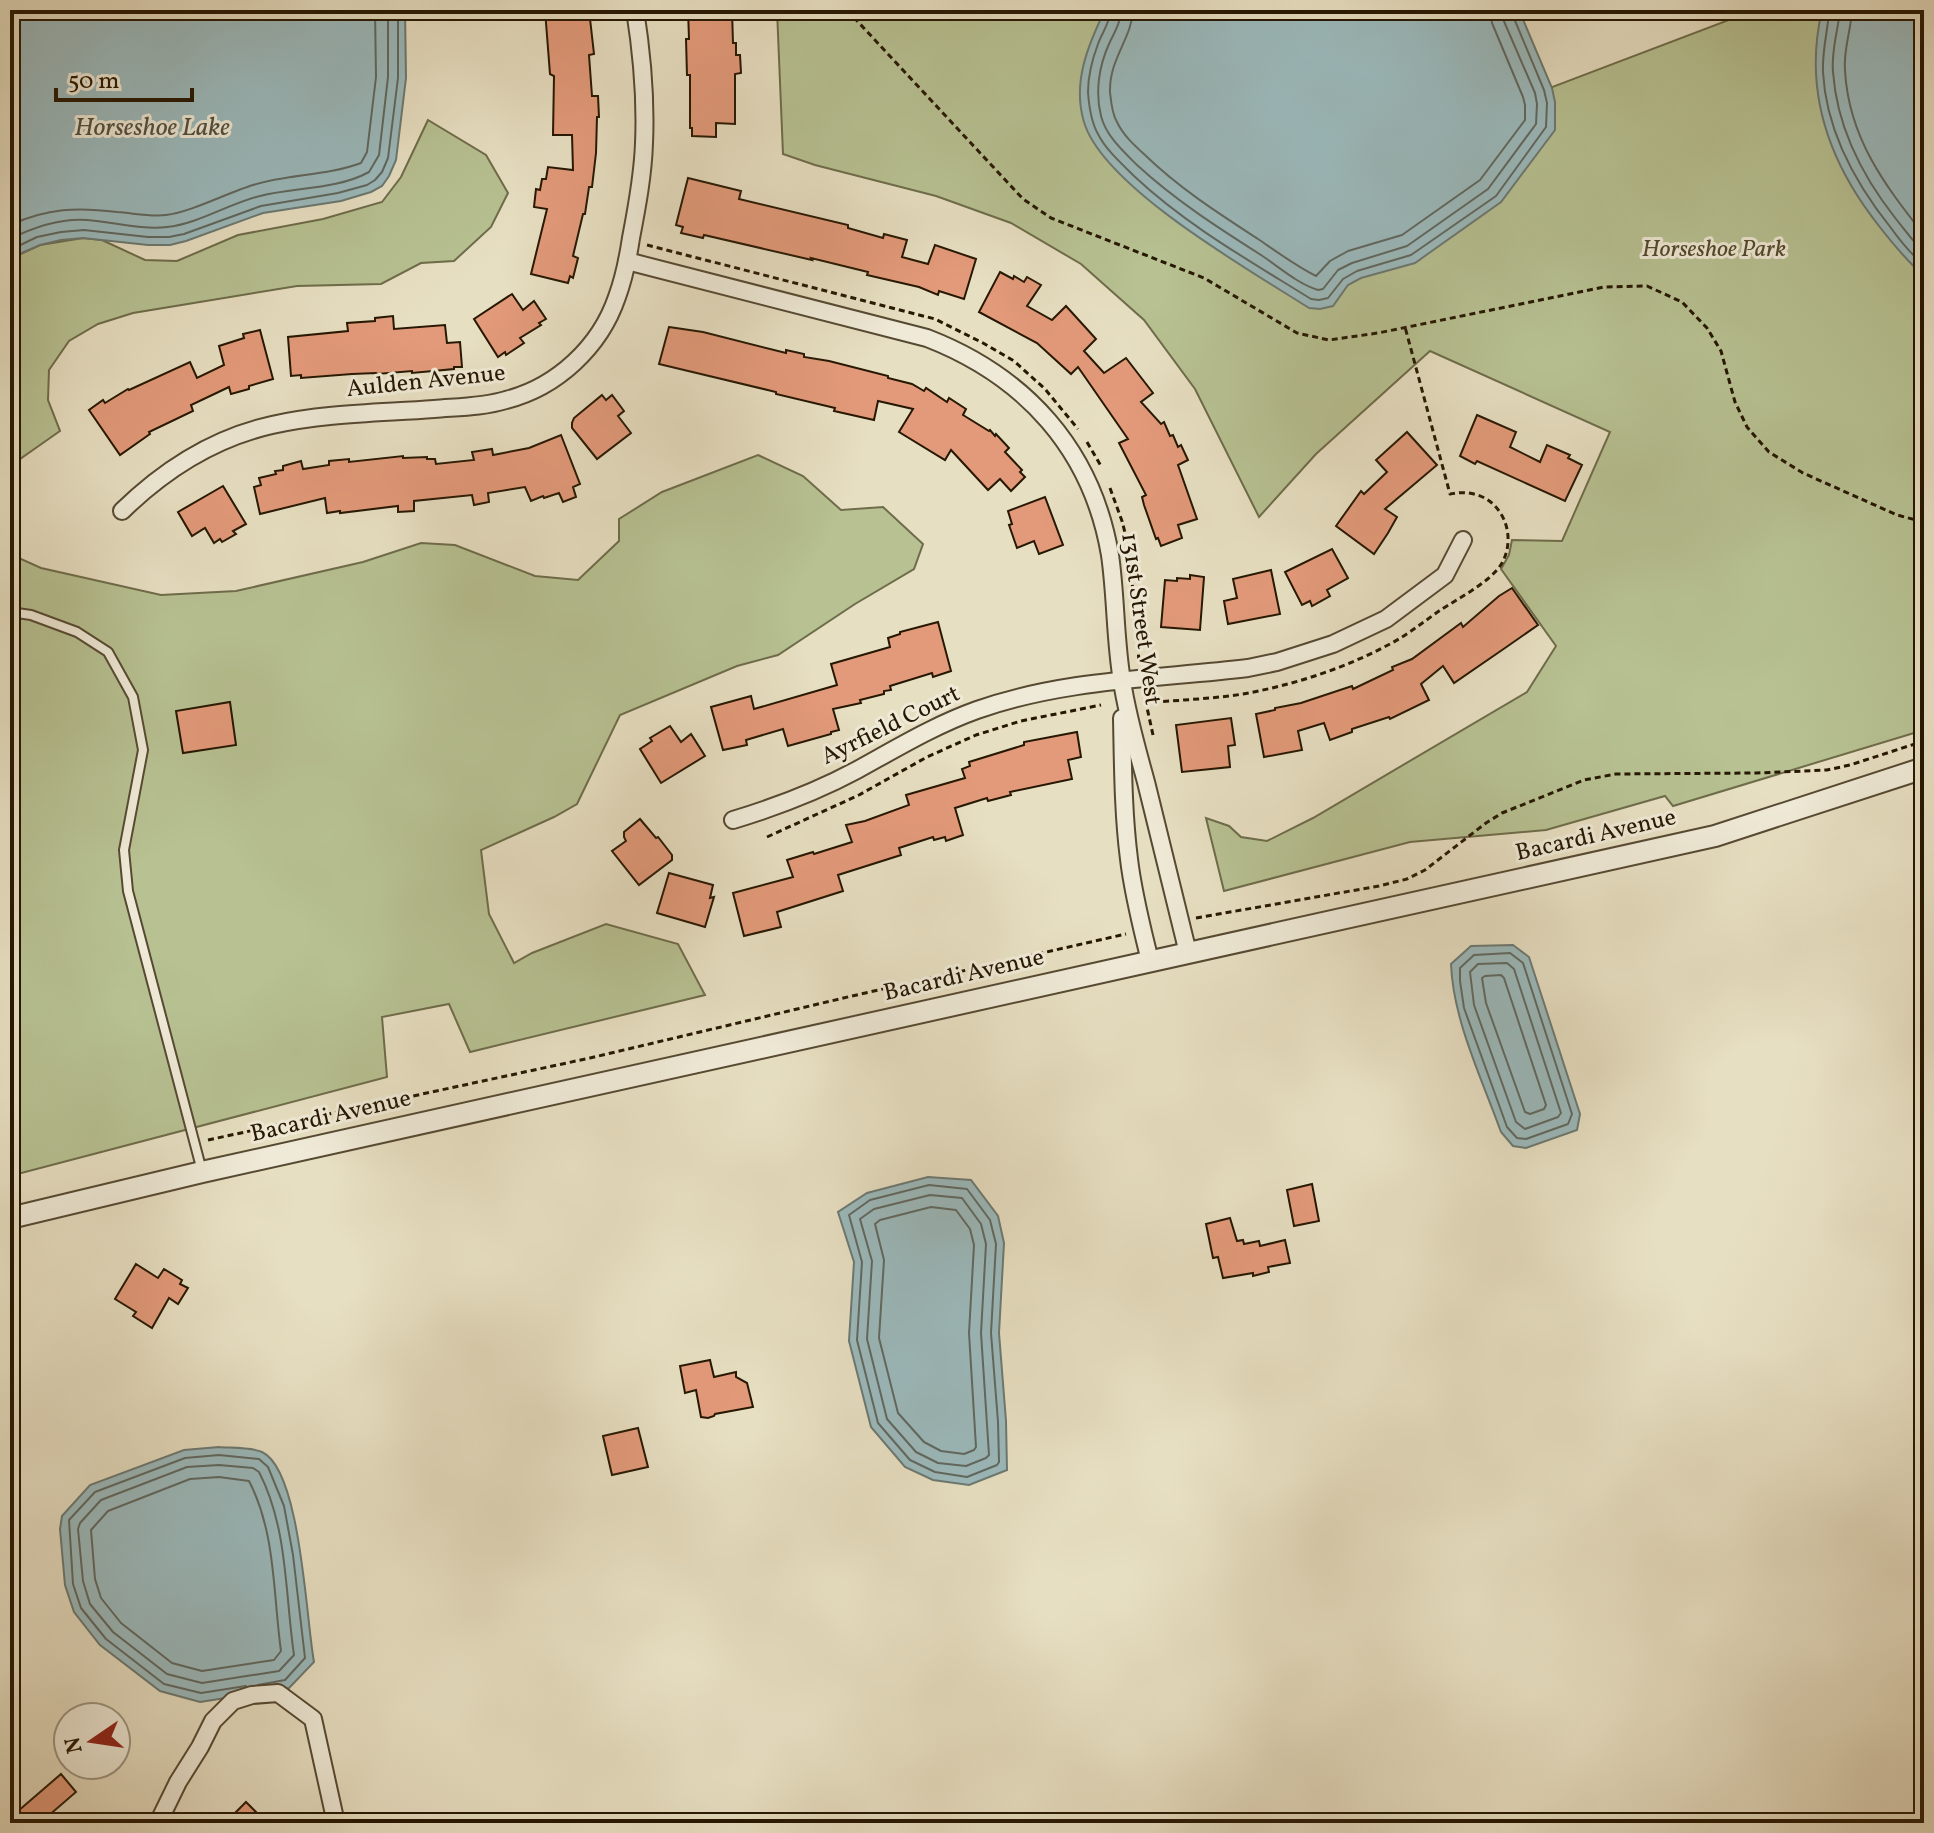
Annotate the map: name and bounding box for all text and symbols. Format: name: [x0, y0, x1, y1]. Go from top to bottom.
scale bar: [56, 52, 192, 102]
text: 50 m: [68, 65, 120, 99]
water label: Horseshoe Lake: [74, 110, 230, 146]
park label: Horseshoe Park: [1642, 233, 1786, 267]
street label: Aulden Avenue: [345, 357, 507, 407]
street label: 131st Street West: [1111, 531, 1169, 707]
street label: Ayrfield Court: [816, 678, 966, 774]
street label: Bacardi Avenue: [1512, 801, 1680, 871]
street label: Bacardi Avenue: [880, 941, 1048, 1011]
street label: Bacardi Avenue: [247, 1082, 415, 1152]
north arrow: [52, 1701, 132, 1781]
text: N: [58, 1734, 92, 1756]

